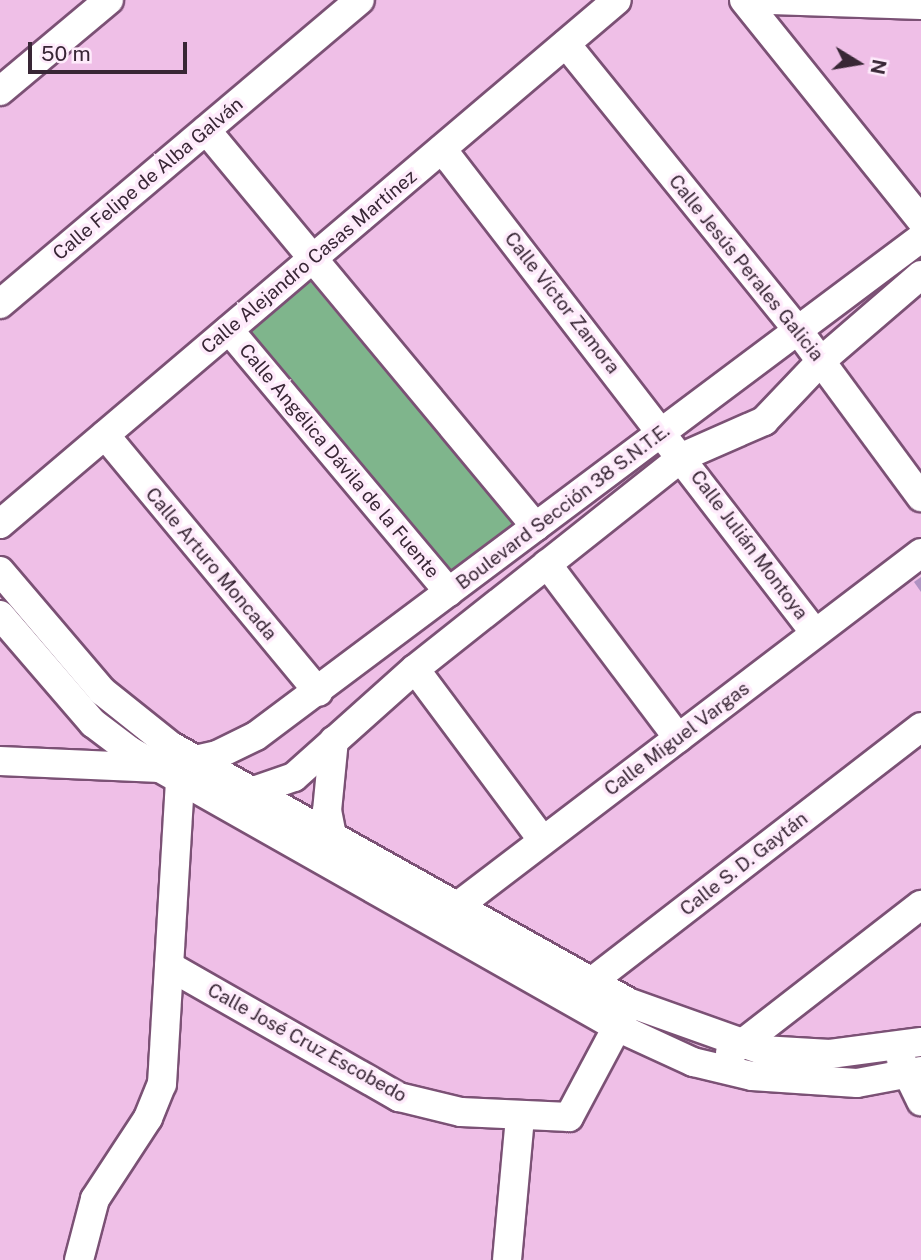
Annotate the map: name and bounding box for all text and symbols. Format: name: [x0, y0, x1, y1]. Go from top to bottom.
scale bar: [32, 28, 191, 72]
north arrow: [823, 28, 893, 98]
text: 50 m: [41, 41, 91, 66]
text: N: [866, 58, 891, 76]
street label: Calle Felipe de Alba Galván: [48, 93, 248, 265]
street label: Calle Alejandro Casas Martínez: [197, 165, 421, 359]
street label: Calle Jesús Perales Galicia: [664, 170, 828, 366]
street label: Calle Víctor Zamora: [499, 227, 625, 379]
street label: Calle Angélica Dávila de la Fuente: [234, 339, 444, 583]
street label: Boulevard Sección 38 S.N.T.E.: [452, 419, 674, 595]
street label: Calle Julián Montoya: [686, 466, 812, 624]
street label: Calle Arturo Moncada: [140, 483, 282, 645]
street label: Calle Miguel Vargas: [600, 677, 754, 801]
street label: Calle S. D. Gaytán: [676, 807, 812, 921]
street label: Calle José Cruz Escobedo: [203, 979, 411, 1107]

